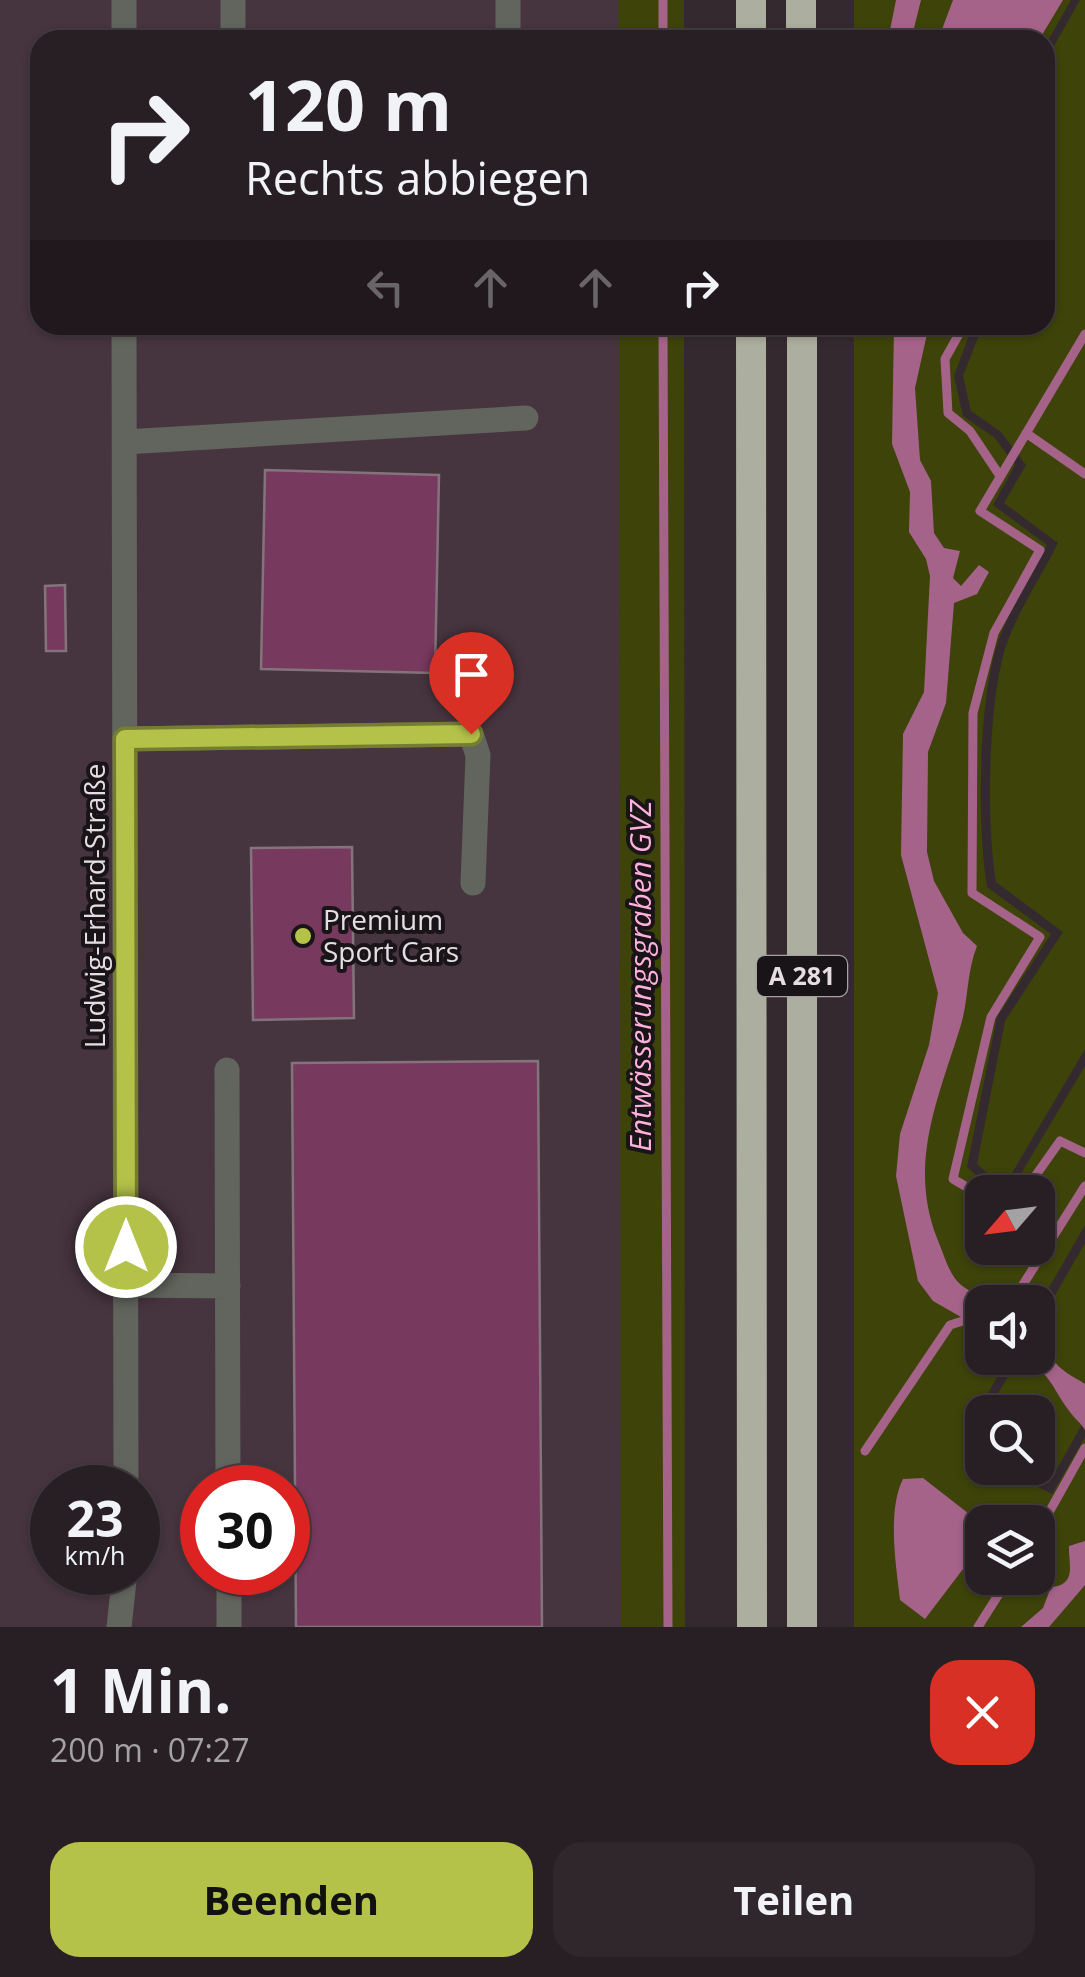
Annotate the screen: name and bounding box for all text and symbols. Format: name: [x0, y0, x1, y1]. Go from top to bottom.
text: 120 m: [245, 56, 452, 152]
icon: right: [80, 70, 210, 200]
text: Rechts abbiegen: [245, 147, 590, 208]
icon: left: [358, 260, 413, 315]
icon: ahead: [463, 260, 518, 315]
icon: ahead: [568, 260, 623, 315]
icon: right: [673, 260, 728, 315]
pin: [429, 632, 514, 735]
icon: arrive: [444, 647, 499, 702]
street label: Ludwig-Erhard-Straße: [75, 764, 113, 1048]
water label: Entwässerungsgraben GVZ: [619, 798, 660, 1152]
place label: Premium Sport Cars: [323, 900, 459, 970]
marker: Premium Sport Cars: [292, 925, 314, 947]
road number: A 281: [757, 956, 847, 996]
north arrow: [965, 1175, 1055, 1265]
map controls: [965, 1175, 1055, 1595]
position arrow: [74, 1195, 178, 1299]
button: sound: [965, 1285, 1055, 1375]
button: search: [965, 1395, 1055, 1485]
speed limit sign: 30: [180, 1465, 310, 1595]
text: 23: [66, 1484, 124, 1552]
button: layers: [965, 1505, 1055, 1595]
text: km/h: [65, 1538, 125, 1572]
text: 1 Min.: [50, 1649, 231, 1731]
button: close: [930, 1660, 1035, 1765]
text: 200 m · 07:27: [50, 1728, 249, 1771]
button: Beenden: [50, 1842, 533, 1957]
button: Teilen: [553, 1842, 1035, 1957]

